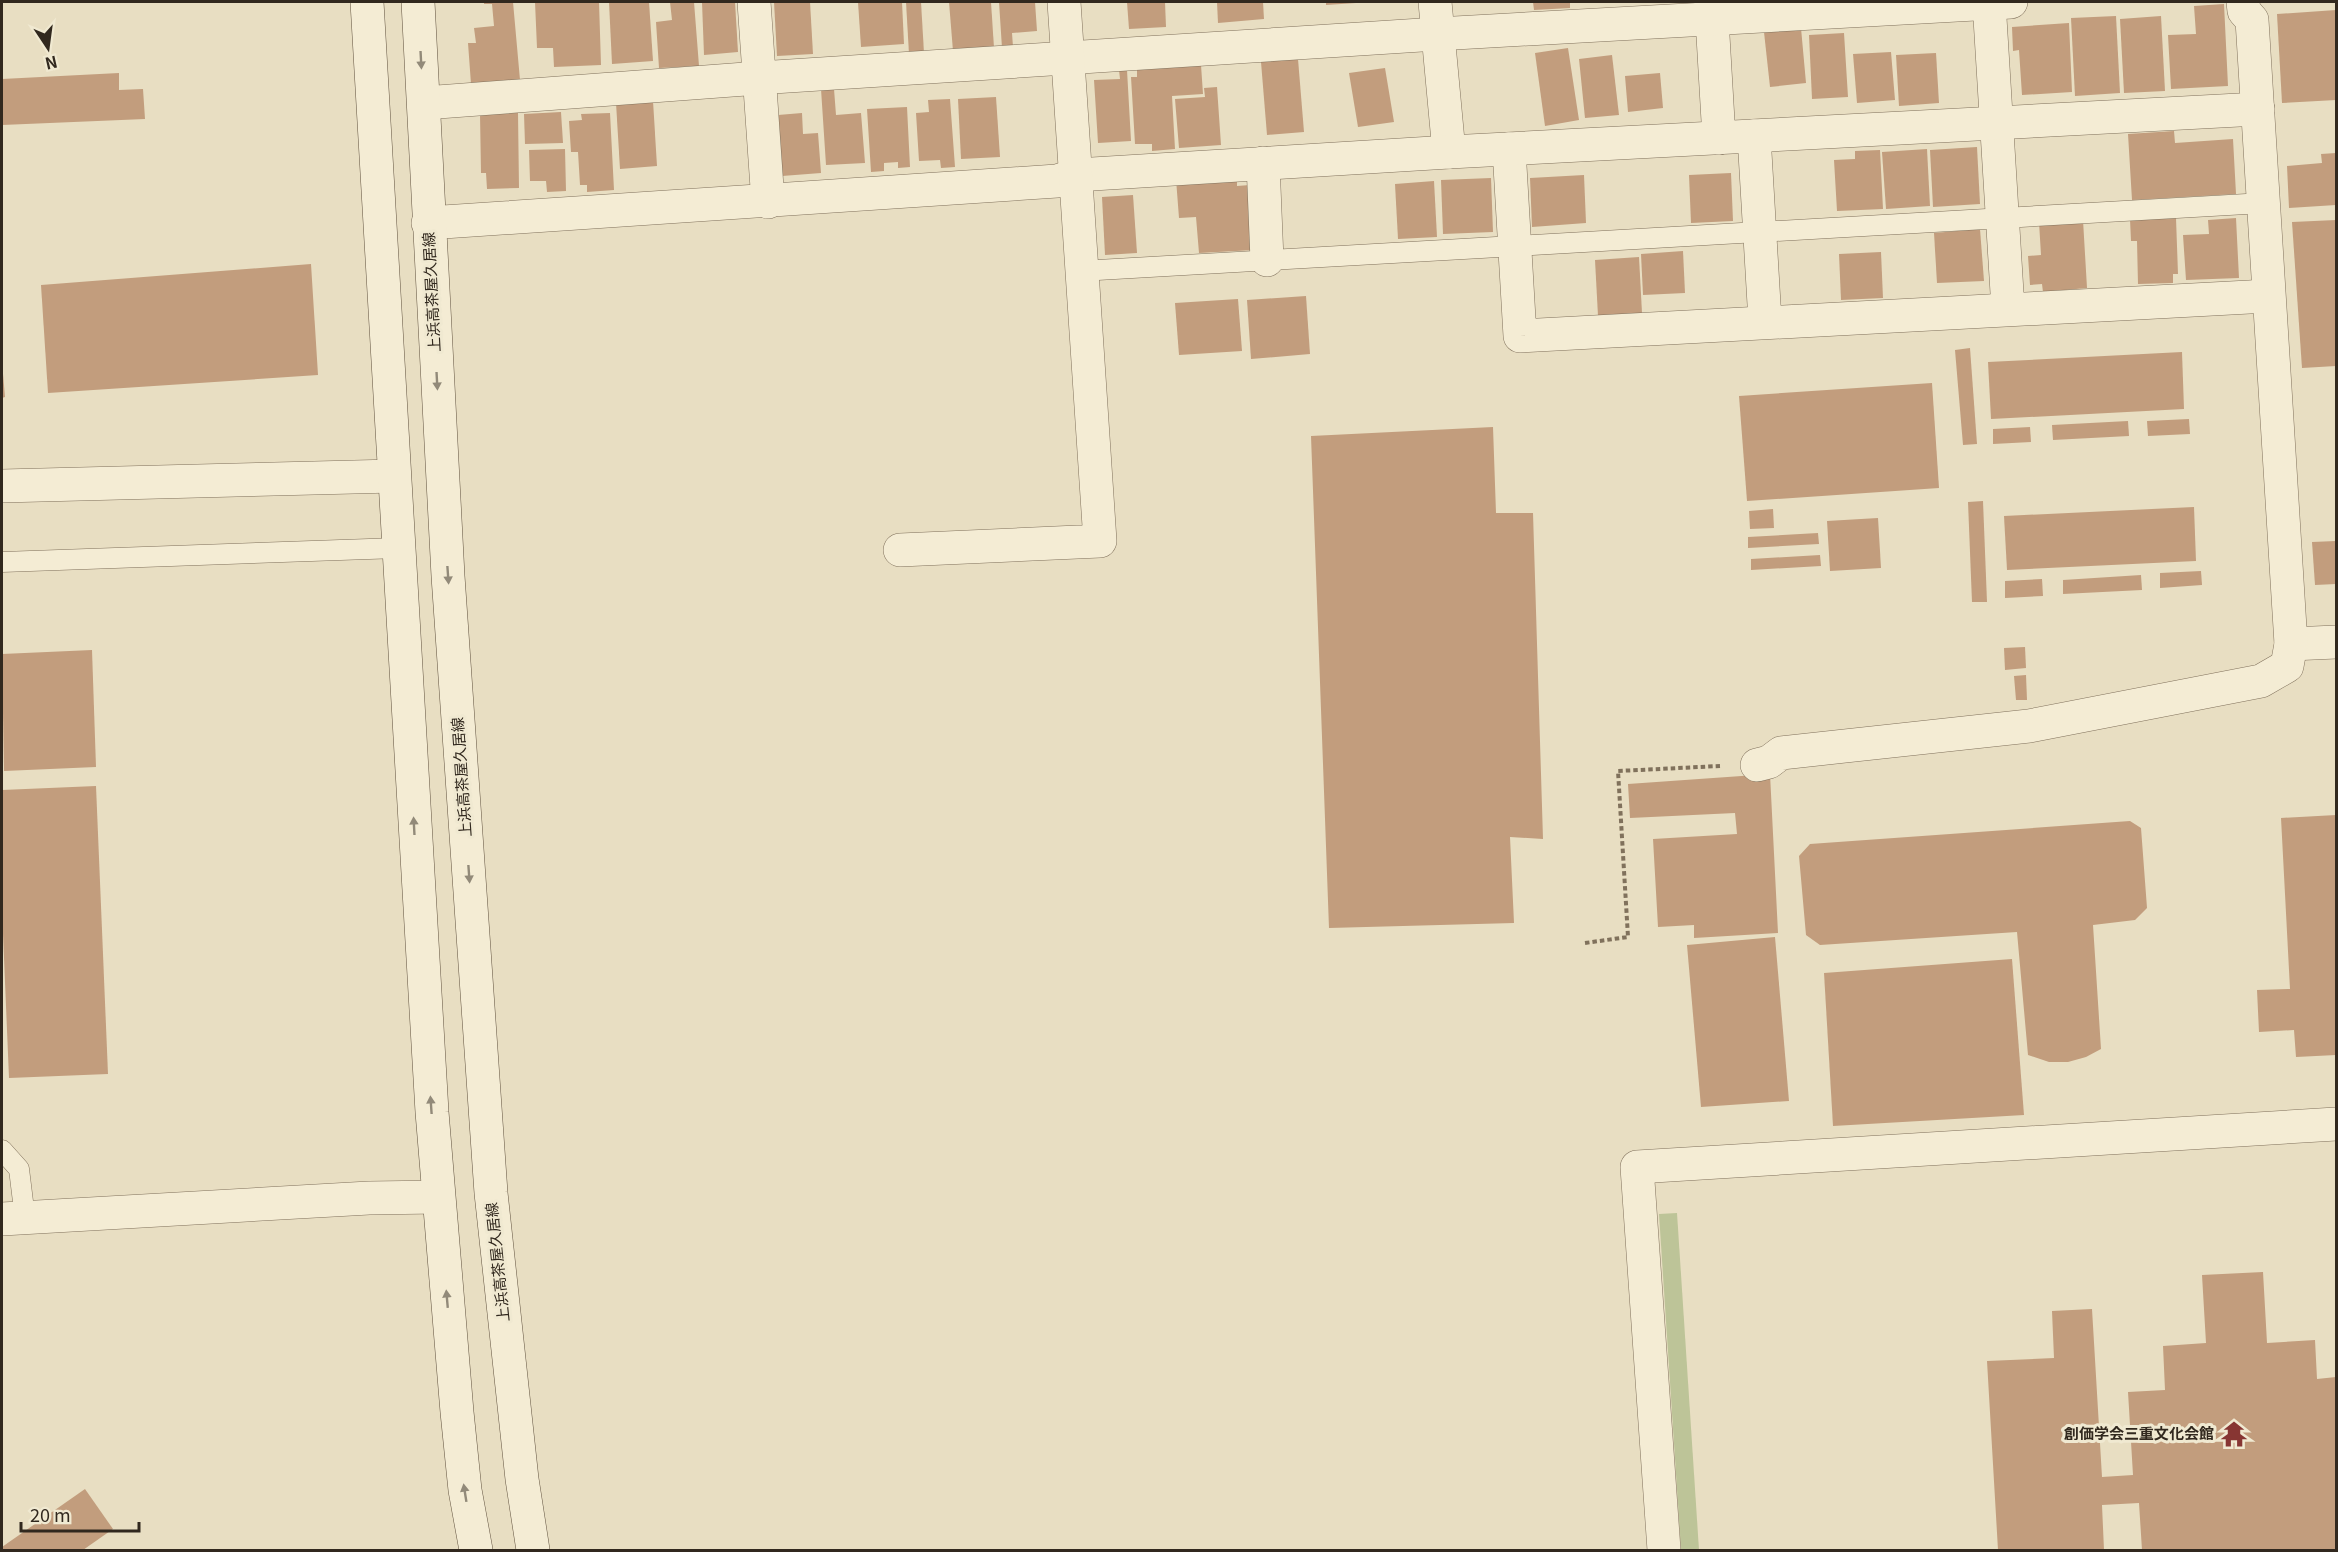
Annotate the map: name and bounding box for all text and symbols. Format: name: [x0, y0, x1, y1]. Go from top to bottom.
north arrow: [18, 18, 78, 78]
one-way arrow: [417, 50, 426, 69]
text: N: [43, 51, 60, 77]
street label: 上浜高茶屋久居線: [417, 232, 444, 353]
one-way arrow: [432, 371, 441, 390]
one-way arrow: [443, 566, 452, 585]
street label: 上浜高茶屋久居線: [446, 717, 475, 838]
one-way arrow: [409, 817, 419, 836]
one-way arrow: [465, 865, 474, 884]
one-way arrow: [426, 1095, 436, 1114]
street label: 上浜高茶屋久居線: [480, 1201, 513, 1323]
one-way arrow: [442, 1289, 452, 1308]
temple icon: 創価学会三重文化会館: [2219, 1419, 2249, 1449]
place label: 創価学会三重文化会館: [2064, 1422, 2214, 1443]
one-way arrow: [461, 1483, 470, 1502]
scale bar: [21, 1495, 140, 1533]
text: 20 m: [30, 1501, 71, 1527]

